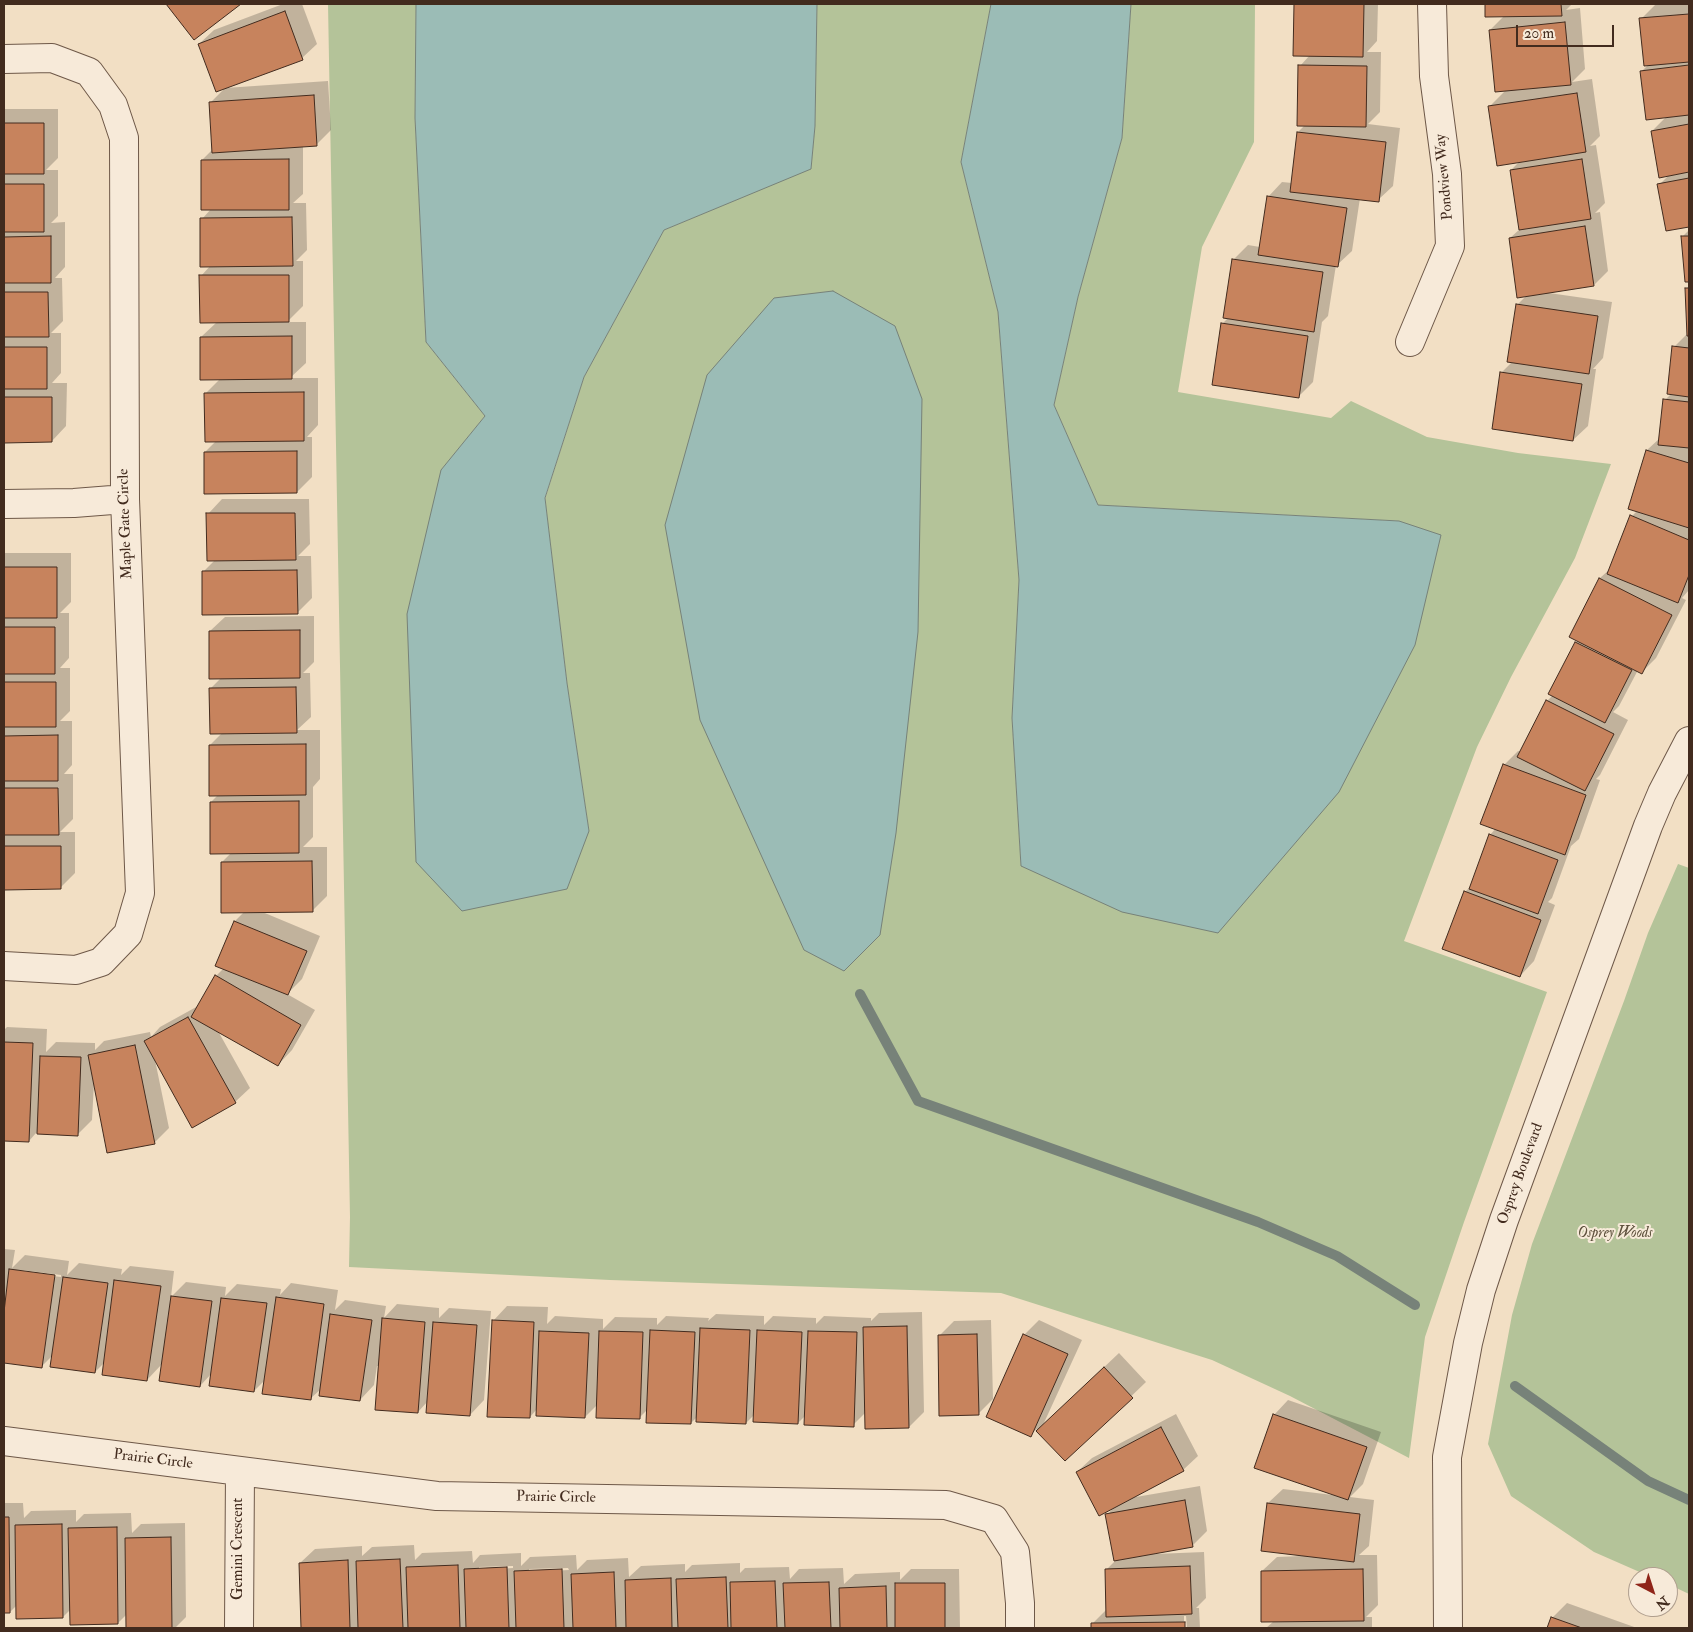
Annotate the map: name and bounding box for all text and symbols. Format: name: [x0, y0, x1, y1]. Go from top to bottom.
scale bar: [1518, 15, 1616, 47]
text: 20 m: [1524, 24, 1554, 43]
street label: Pondview Way: [1432, 133, 1458, 221]
street label: Maple Gate Circle: [115, 468, 137, 580]
street label: Osprey Boulevard: [1494, 1121, 1548, 1227]
park label: Osprey Woods: [1578, 1225, 1652, 1243]
street label: Prairie Circle: [112, 1446, 194, 1474]
street label: Prairie Circle: [516, 1488, 596, 1508]
street label: Gemini Crescent: [230, 1498, 248, 1600]
north arrow: [1628, 1567, 1678, 1617]
text: N: [1652, 1593, 1673, 1614]

